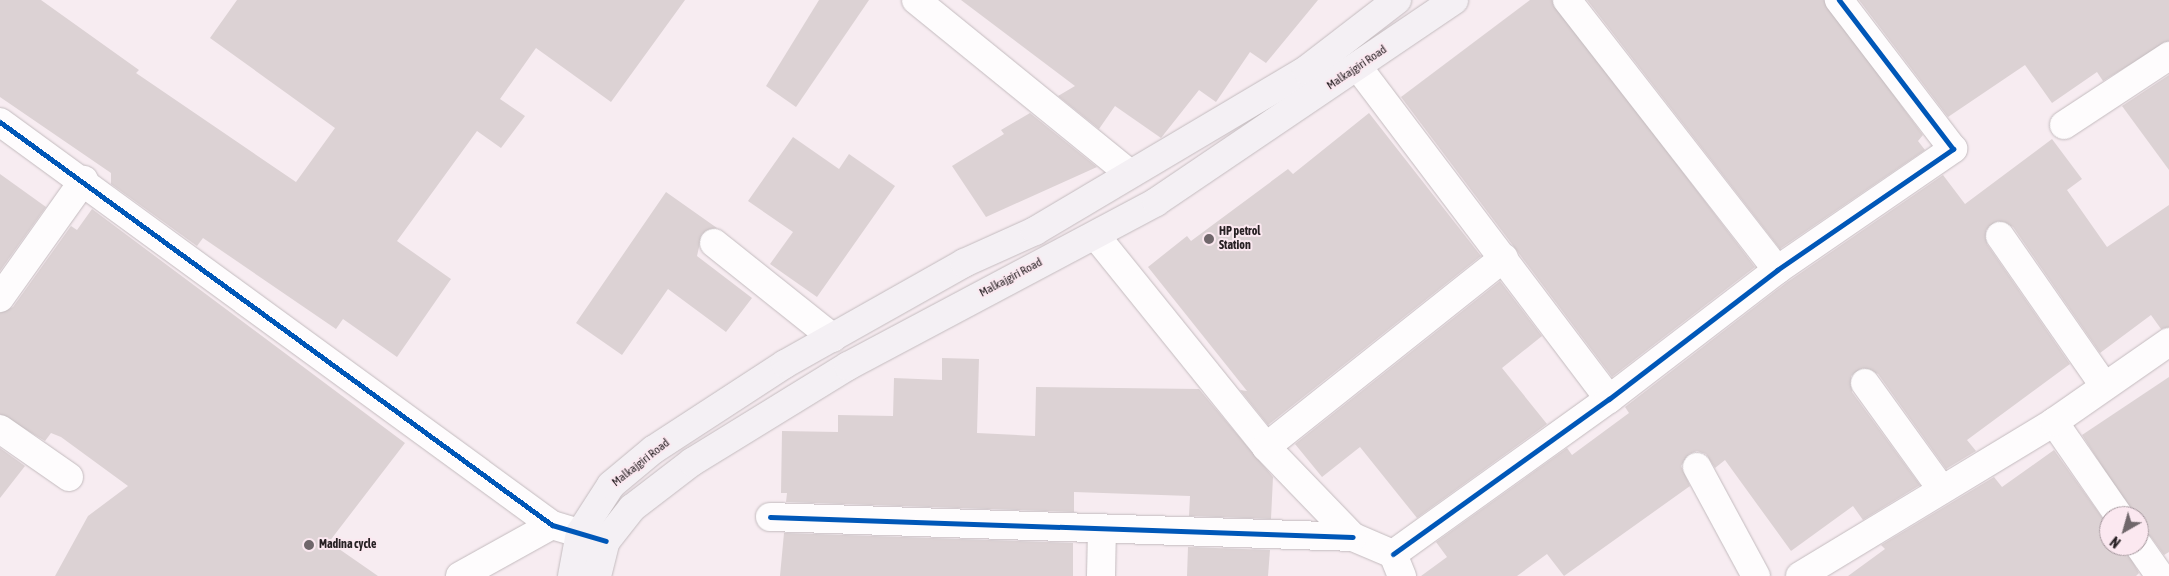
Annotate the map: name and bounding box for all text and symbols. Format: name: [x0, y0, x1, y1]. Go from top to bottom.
street label: Malkajgiri Road: [1324, 43, 1390, 93]
place label: HP petrol Station: [1219, 225, 1260, 253]
marker: HP petrol Station: [1203, 233, 1215, 245]
street label: Malkajgiri Road: [977, 255, 1045, 301]
street label: Malkajgiri Road: [609, 436, 673, 490]
north arrow: [2099, 506, 2149, 556]
text: N: [2107, 533, 2124, 551]
place label: Madina cycle: [319, 538, 376, 552]
marker: Madina cycle: [303, 539, 315, 551]

